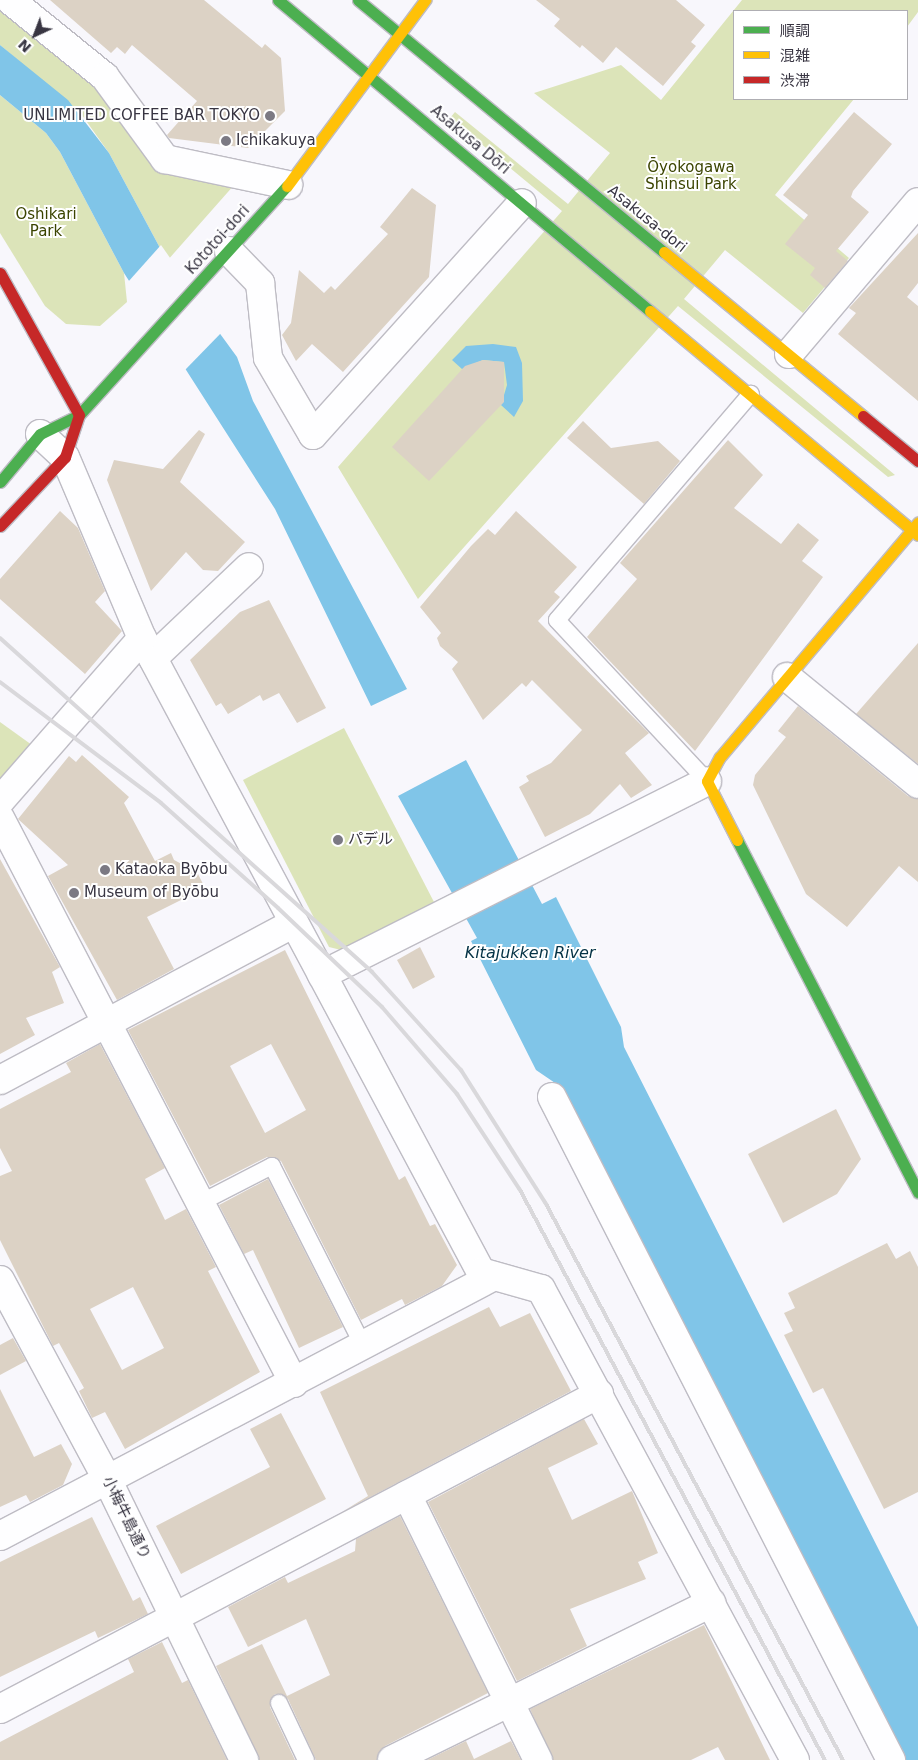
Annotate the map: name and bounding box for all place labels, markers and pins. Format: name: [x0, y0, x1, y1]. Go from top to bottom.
place label: UNLIMITED COFFEE BAR TOKYO: [23, 107, 260, 125]
marker: UNLIMITED COFFEE BAR TOKYO: [264, 110, 276, 122]
place label: Ichikakuya: [236, 132, 316, 150]
marker: Ichikakuya: [220, 135, 232, 147]
place label: パデル: [348, 831, 393, 849]
marker: パデル: [332, 834, 344, 846]
place label: Kataoka Byōbu: [115, 861, 228, 879]
marker: Kataoka Byōbu: [99, 864, 111, 876]
place label: Museum of Byōbu: [84, 884, 219, 902]
marker: Museum of Byōbu: [68, 887, 80, 899]

